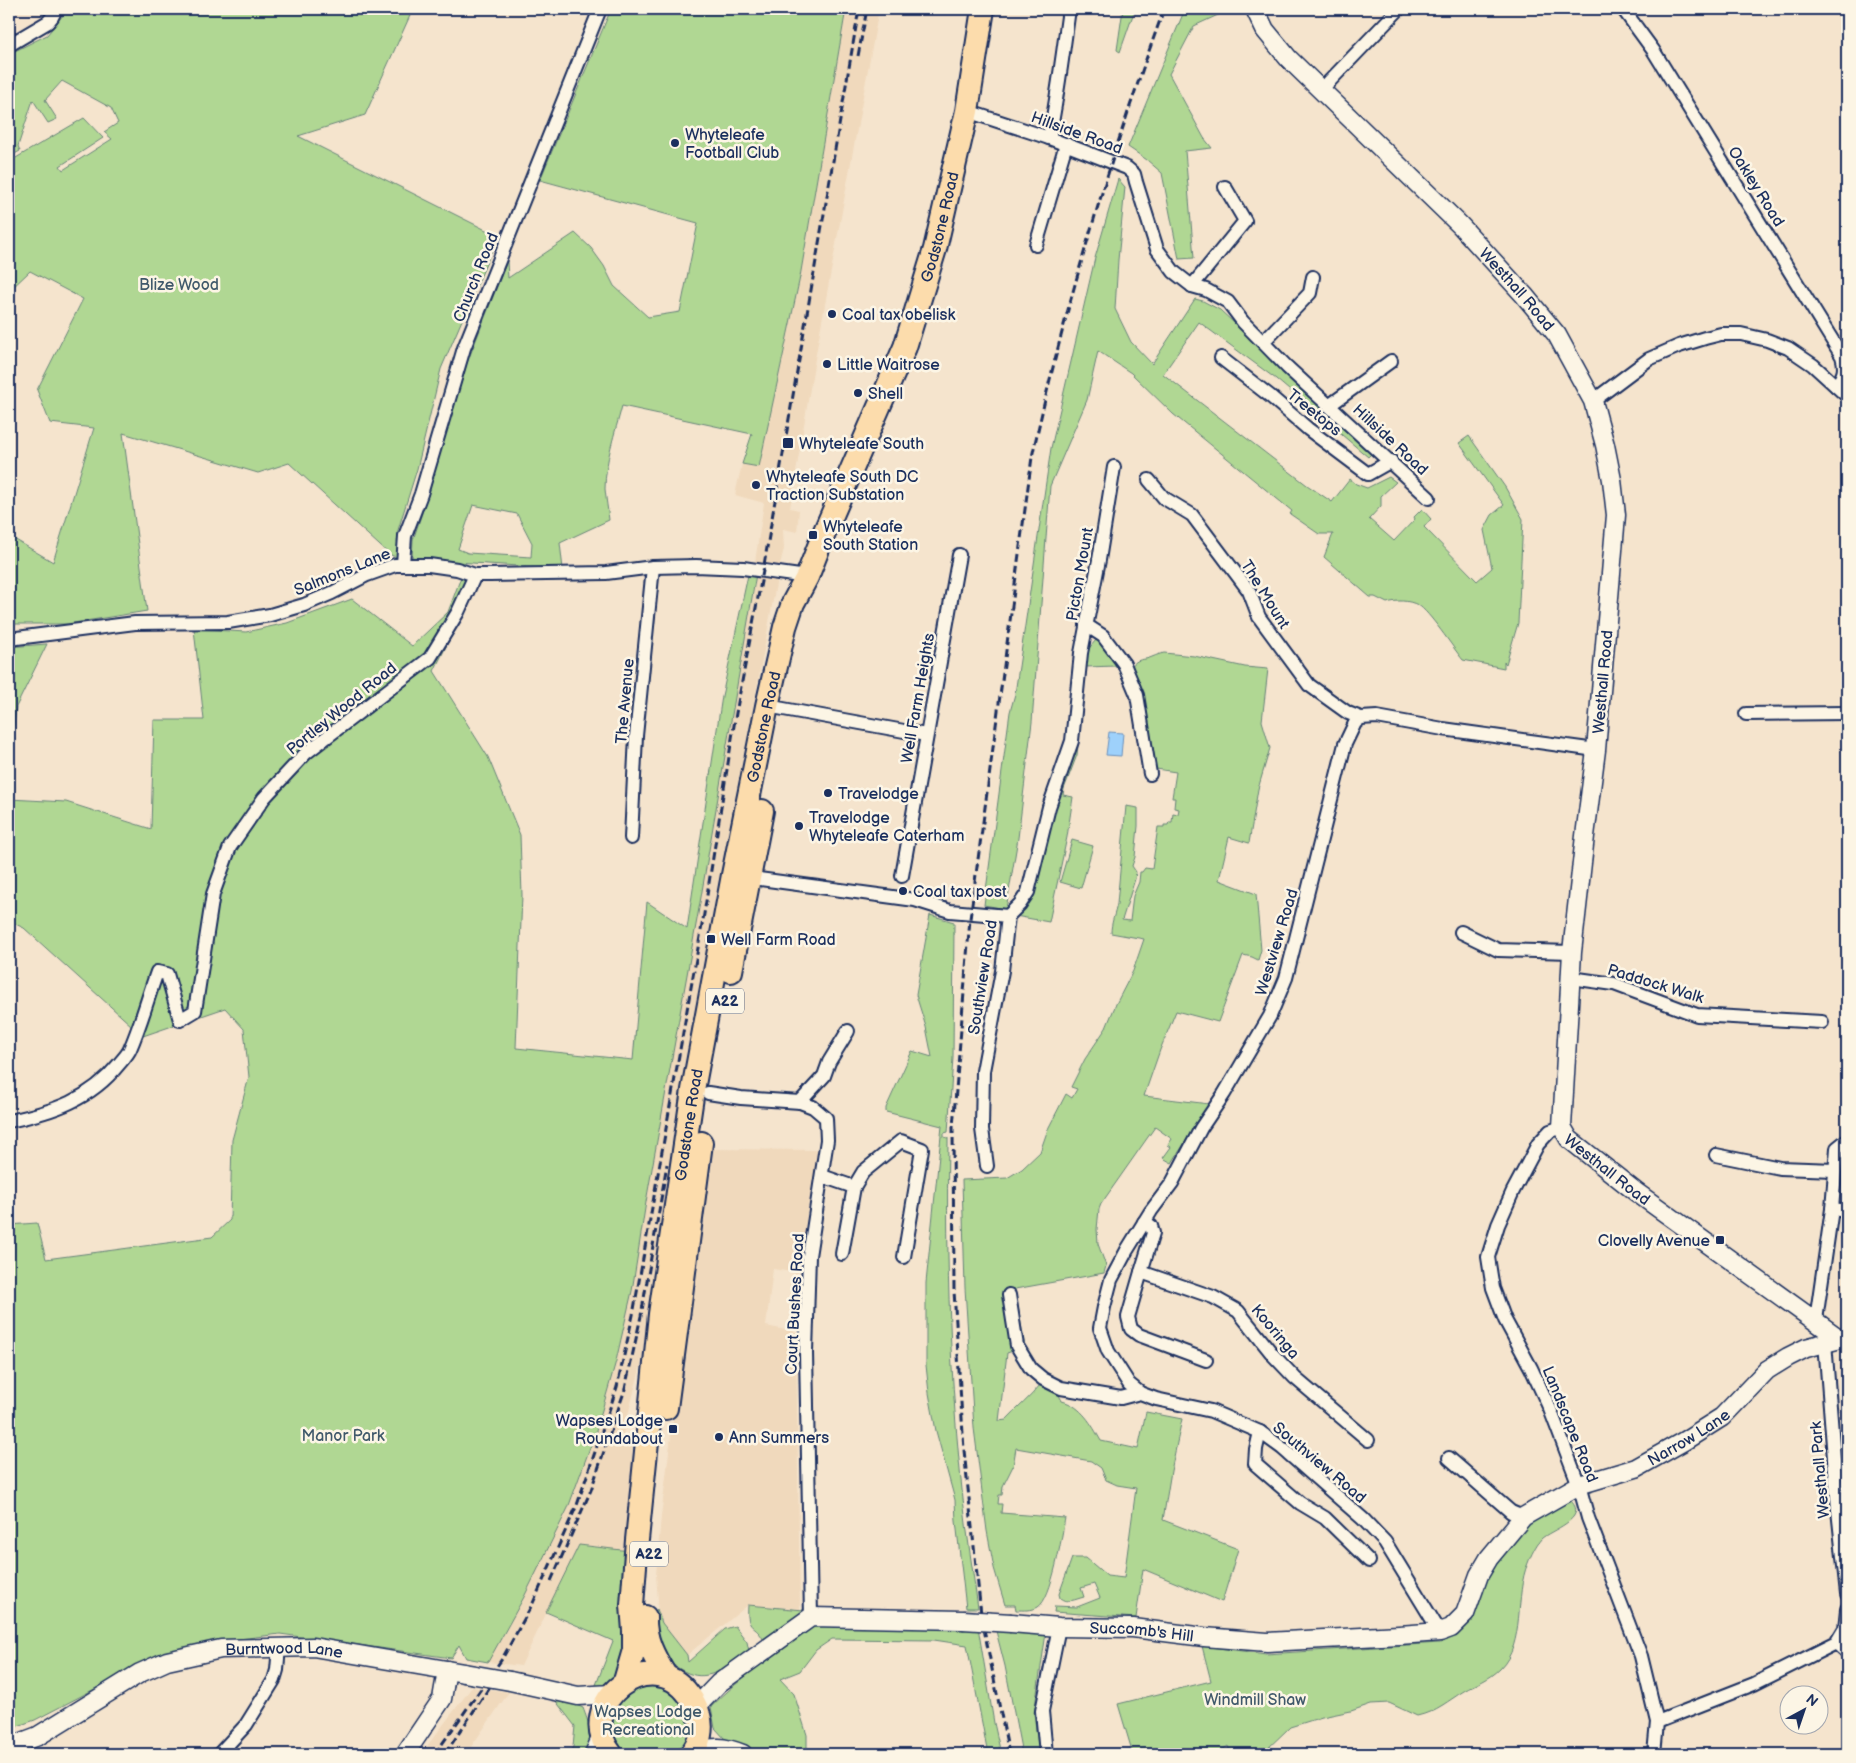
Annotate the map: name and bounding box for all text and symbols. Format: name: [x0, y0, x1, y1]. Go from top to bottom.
street label: Hillside Road: [1028, 108, 1125, 159]
place label: Whyteleafe Football Club: [685, 126, 779, 163]
marker: Whyteleafe Football Club: [669, 137, 681, 149]
street label: Oakley Road: [1724, 143, 1788, 230]
street label: Godstone Road: [917, 170, 964, 285]
street label: Church Road: [450, 230, 503, 325]
street label: Westhall Road: [1475, 244, 1558, 335]
park label: Blize Wood: [139, 276, 219, 295]
place label: Coal tax obelisk: [842, 306, 956, 325]
marker: Coal tax obelisk: [826, 308, 838, 320]
place label: Little Waitrose: [837, 356, 940, 375]
marker: Little Waitrose: [821, 358, 833, 370]
place label: Shell: [868, 385, 903, 404]
street label: Treetops: [1283, 386, 1345, 441]
marker: Shell: [852, 387, 864, 399]
street label: Hillside Road: [1348, 400, 1432, 480]
place label: Whyteleafe South: [799, 435, 924, 454]
marker: Whyteleafe South: [781, 436, 795, 450]
place label: Whyteleafe South DC Traction Substation: [766, 468, 918, 505]
marker: Whyteleafe South DC Traction Substation: [750, 479, 762, 491]
place label: Whyteleafe South Station: [823, 518, 918, 555]
street label: Picton Mount: [1063, 526, 1098, 623]
marker: Whyteleafe South Station: [807, 529, 819, 541]
street label: Salmons Lane: [292, 544, 394, 600]
street label: The Mount: [1236, 557, 1293, 633]
street label: Westhall Road: [1589, 629, 1617, 735]
street label: Well Farm Heights: [898, 632, 939, 765]
street label: The Avenue: [612, 657, 639, 745]
street label: Portley Wood Road: [283, 659, 401, 759]
street label: Godstone Road: [744, 670, 786, 785]
place label: Travelodge: [838, 785, 919, 804]
marker: Travelodge: [822, 787, 834, 799]
place label: Travelodge Whyteleafe Caterham: [809, 809, 964, 846]
marker: Travelodge Whyteleafe Caterham: [793, 820, 805, 832]
place label: Coal tax post: [913, 883, 1007, 902]
marker: Coal tax post: [897, 885, 909, 897]
street label: Westview Road: [1252, 887, 1303, 998]
street label: Southview Road: [965, 918, 1002, 1036]
place label: Well Farm Road: [721, 931, 836, 950]
marker: Well Farm Road: [705, 933, 717, 945]
street label: Paddock Walk: [1605, 961, 1706, 1008]
road number: A22: [706, 988, 744, 1014]
street label: Godstone Road: [672, 1067, 708, 1182]
street label: Westhall Road: [1560, 1131, 1653, 1210]
place label: Clovelly Avenue: [1598, 1232, 1711, 1251]
street label: Court Bushes Road: [782, 1233, 809, 1375]
marker: Clovelly Avenue: [1714, 1234, 1726, 1246]
street label: Kooringa: [1247, 1301, 1303, 1363]
street label: Landscape Road: [1538, 1364, 1601, 1485]
street label: Narrow Lane: [1645, 1406, 1735, 1470]
place label: Wapses Lodge Roundabout: [556, 1412, 663, 1449]
street label: Southview Road: [1269, 1419, 1370, 1508]
street label: Westhall Park: [1807, 1420, 1834, 1519]
marker: Wapses Lodge Roundabout: [667, 1423, 679, 1435]
park label: Manor Park: [301, 1427, 385, 1446]
place label: Ann Summers: [729, 1429, 829, 1448]
marker: Ann Summers: [713, 1431, 725, 1443]
road number: A22: [630, 1542, 668, 1566]
street label: Succomb's Hill: [1090, 1619, 1194, 1647]
street label: Burntwood Lane: [225, 1639, 345, 1663]
north arrow: [1778, 1686, 1828, 1736]
park label: Windmill Shaw: [1204, 1691, 1306, 1710]
text: N: [1803, 1691, 1822, 1710]
park label: Wapses Lodge Recreational: [594, 1703, 702, 1740]

